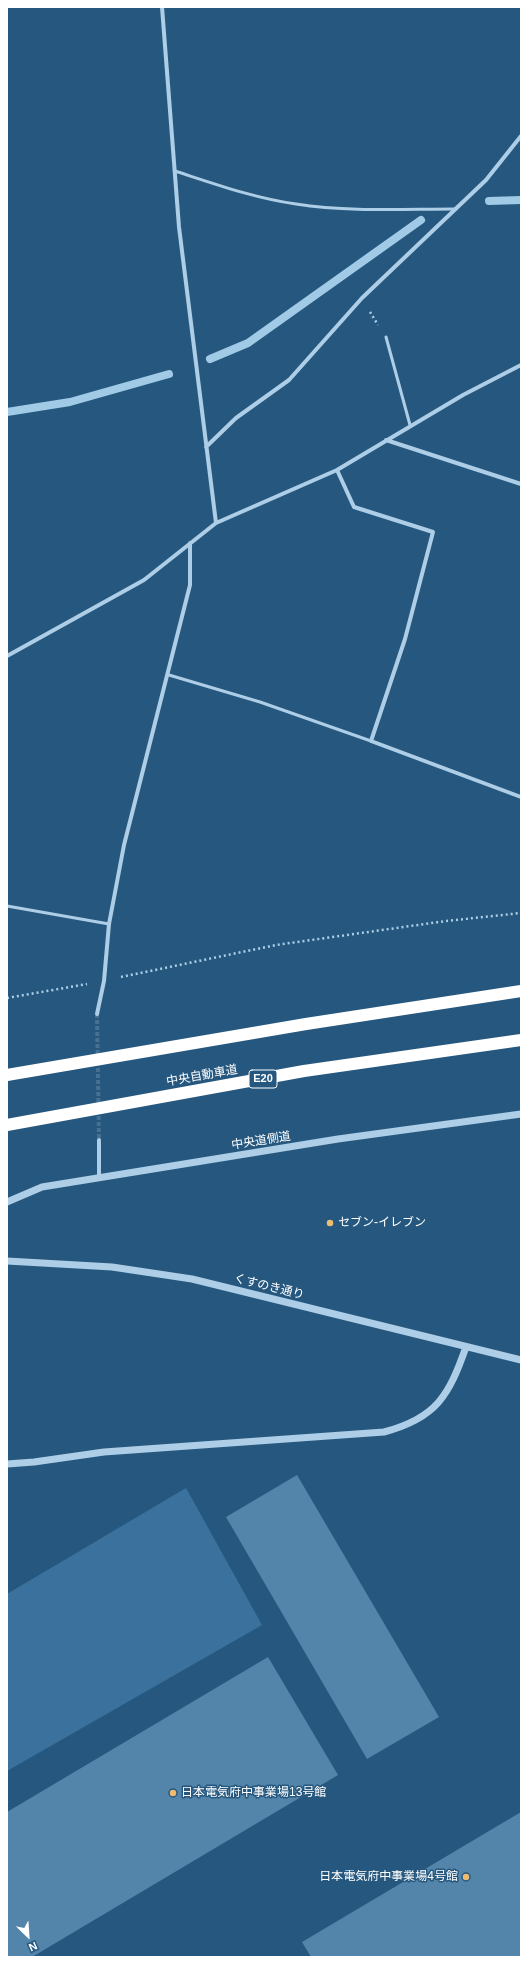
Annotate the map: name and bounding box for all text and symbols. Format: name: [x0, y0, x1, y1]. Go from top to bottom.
street label: 中央自動車道: [165, 1063, 239, 1089]
road number: E20: [249, 1070, 277, 1088]
street label: 中央道側道: [230, 1129, 292, 1153]
place label: セブン-イレブン: [338, 1216, 426, 1230]
marker: セブン-イレブン: [325, 1218, 335, 1228]
street label: くすのき通り: [232, 1271, 306, 1303]
place label: 日本電気府中事業場13号館: [181, 1786, 326, 1800]
marker: 日本電気府中事業場13号館: [168, 1788, 178, 1798]
place label: 日本電気府中事業場4号館: [319, 1870, 458, 1884]
marker: 日本電気府中事業場4号館: [461, 1872, 471, 1882]
north arrow: [8, 1916, 48, 1956]
text: N: [27, 1940, 39, 1954]

